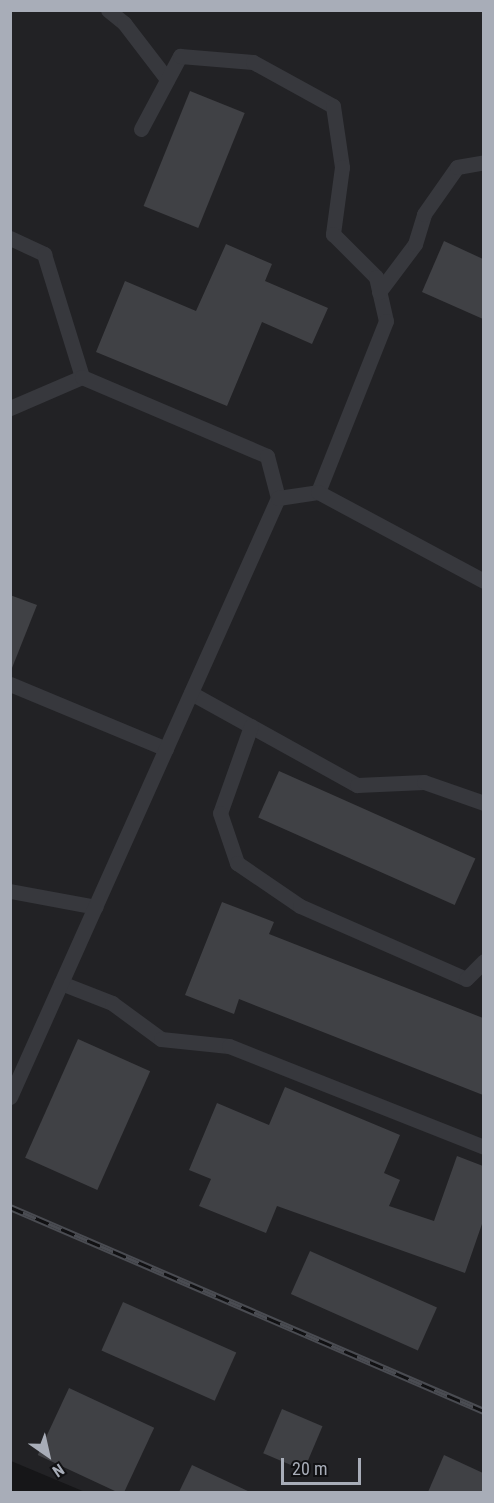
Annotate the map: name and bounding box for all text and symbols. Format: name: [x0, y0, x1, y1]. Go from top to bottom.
north arrow: [18, 1425, 78, 1485]
scale bar: [284, 1446, 364, 1484]
text: 20 m: [292, 1458, 327, 1479]
text: N: [49, 1460, 68, 1481]

